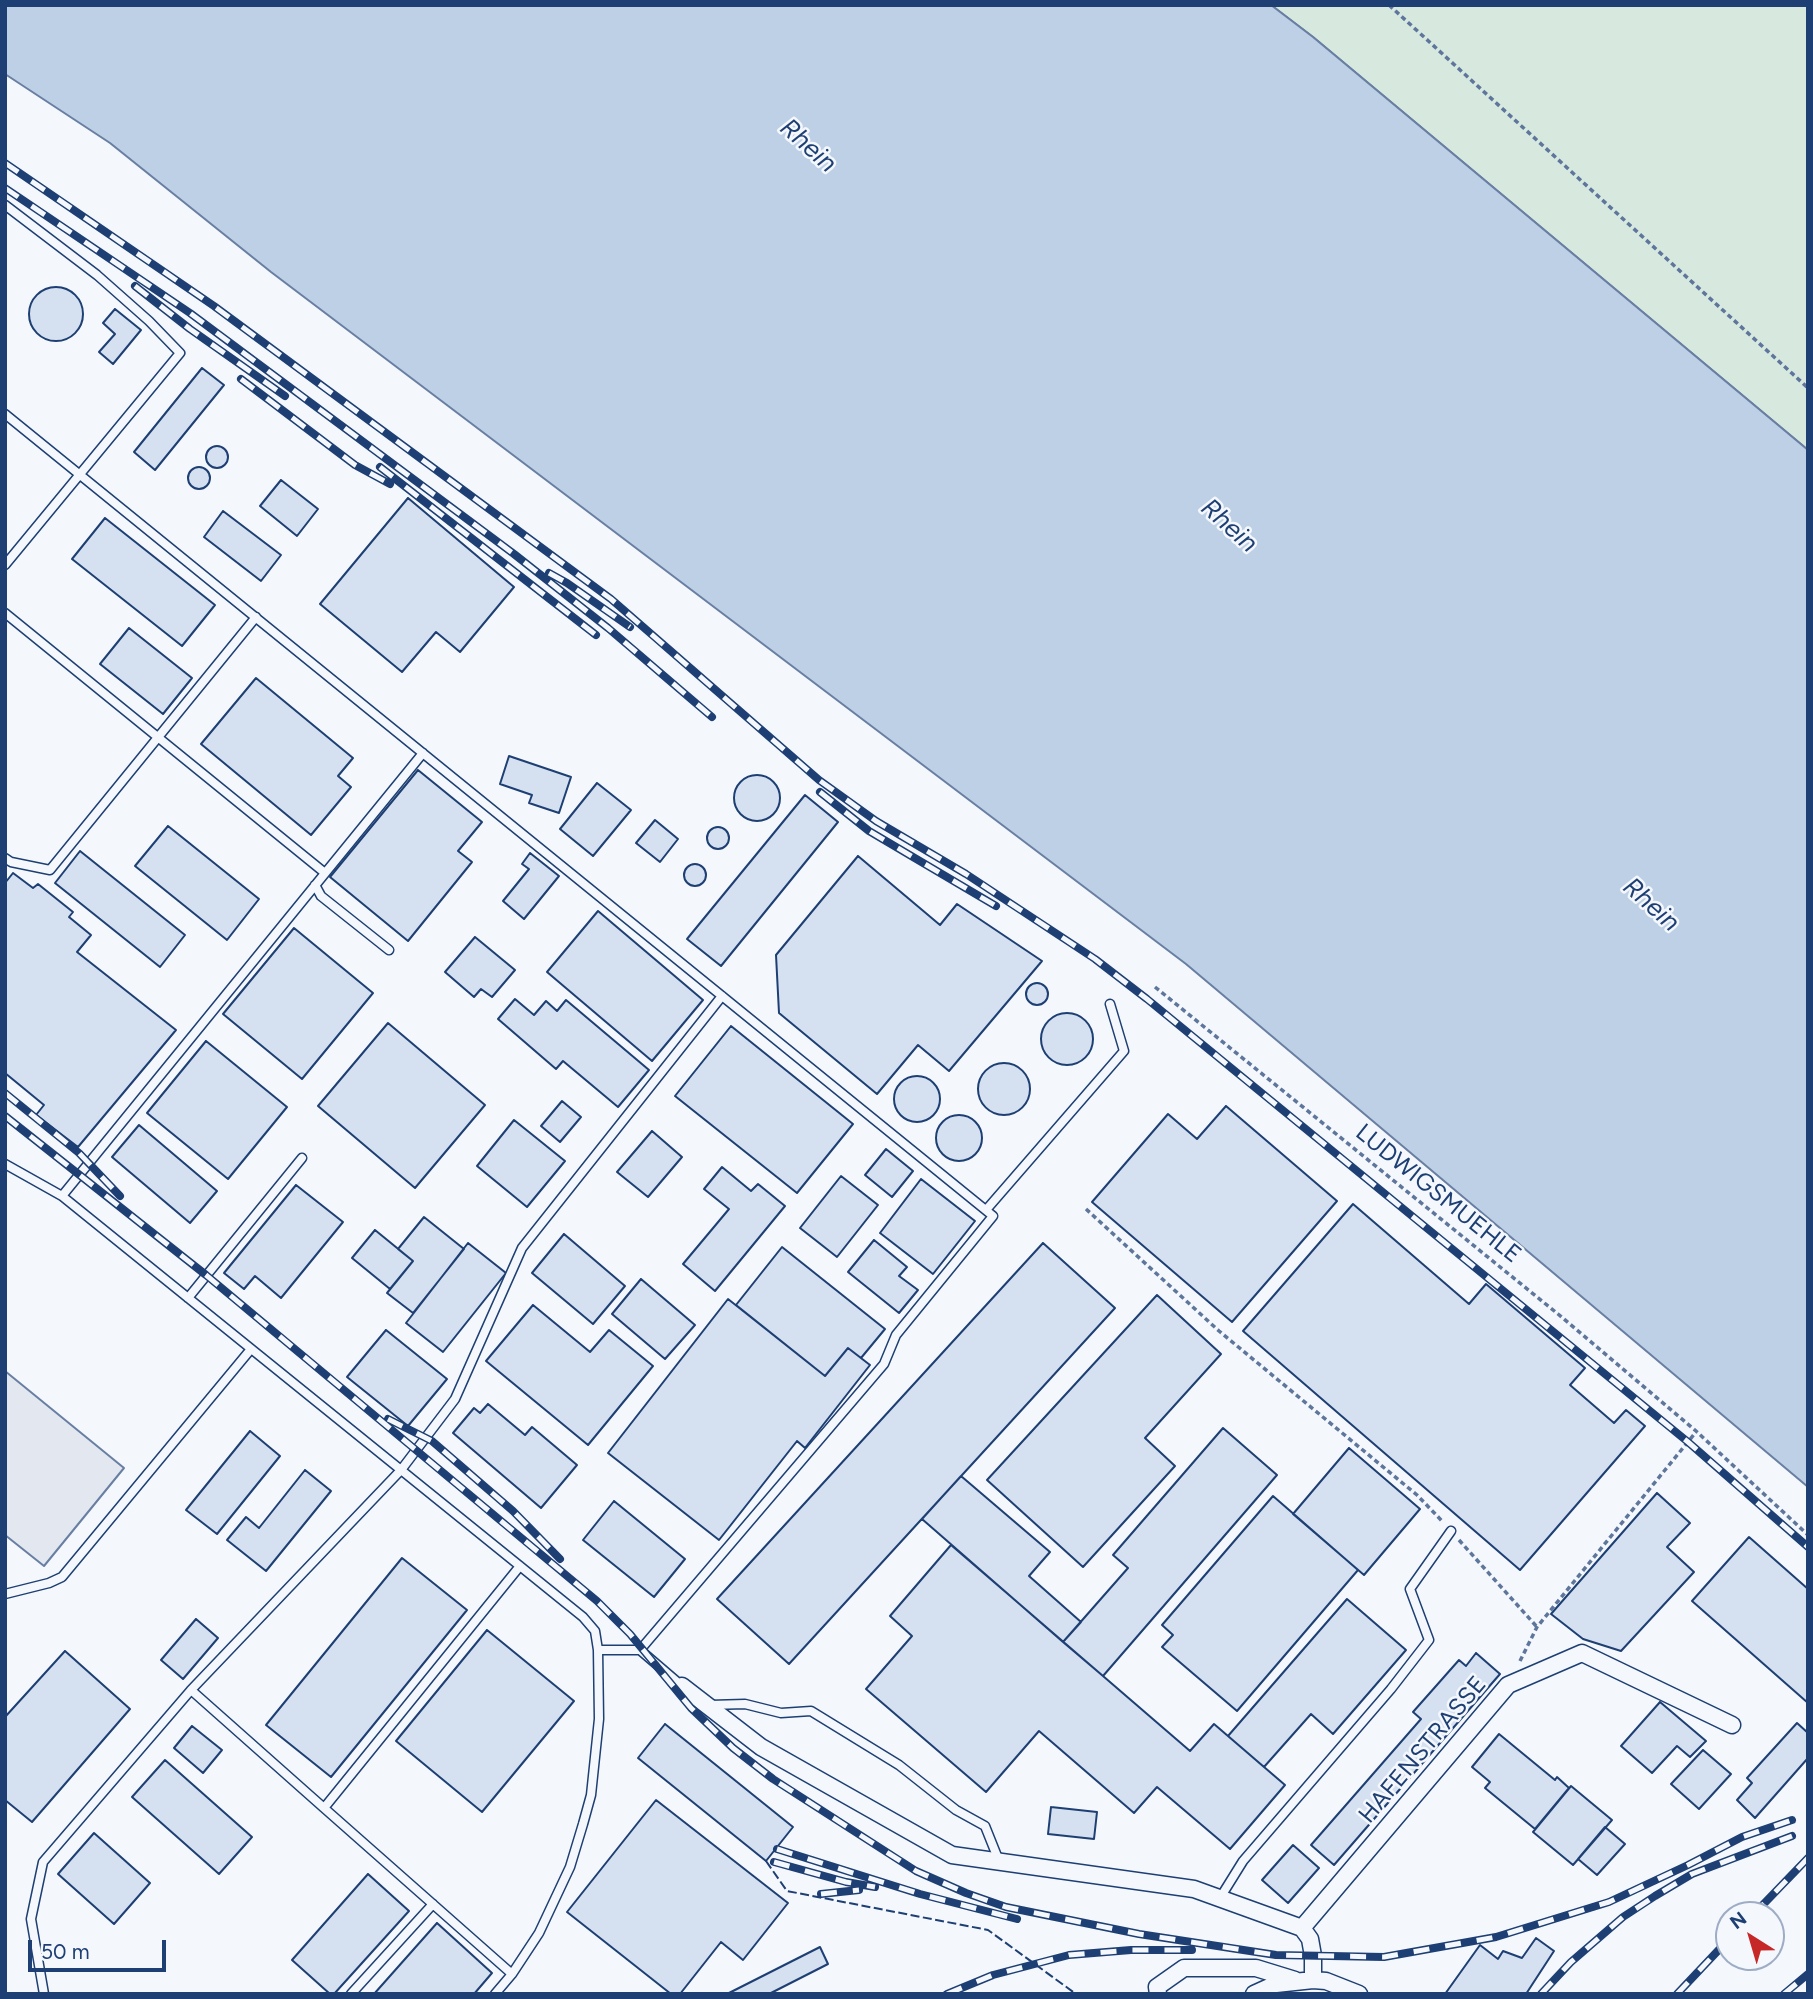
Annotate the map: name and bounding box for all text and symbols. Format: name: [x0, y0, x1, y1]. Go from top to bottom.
water label: Rhein: [773, 112, 843, 180]
water label: Rhein: [1194, 492, 1264, 560]
water label: Rhein: [1616, 871, 1686, 939]
street label: LUDWIGSMUEHLE: [1349, 1118, 1527, 1270]
street label: HAFENSTRASSE: [1353, 1671, 1493, 1829]
north arrow: [1715, 1901, 1785, 1971]
text: N: [1725, 1907, 1751, 1934]
scale bar: [32, 1926, 170, 1970]
text: 50 m: [41, 1939, 90, 1964]

